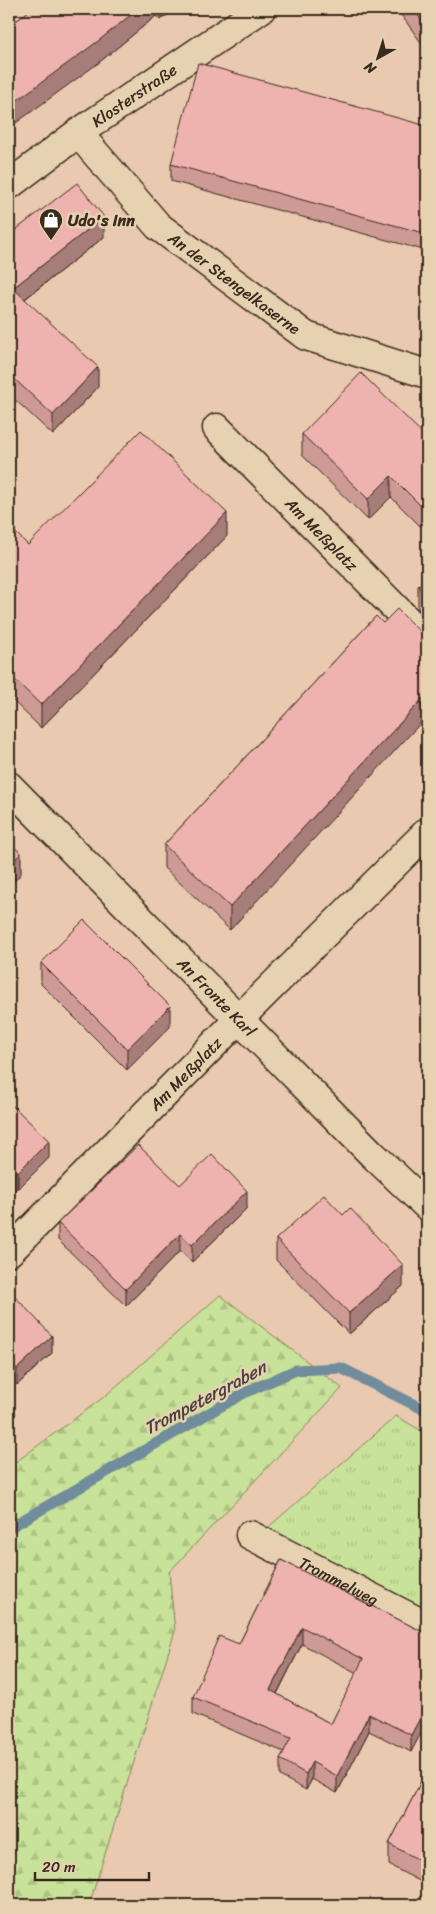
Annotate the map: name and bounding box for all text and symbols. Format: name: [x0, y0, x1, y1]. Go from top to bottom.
north arrow: [354, 32, 404, 82]
text: N: [358, 55, 383, 81]
street label: Klosterstraße: [85, 56, 183, 135]
place label: Udo's Inn: [68, 206, 135, 235]
shop icon: Udo's Inn: [38, 207, 64, 241]
street label: An der Stengelkaserne: [161, 224, 307, 343]
street label: Am Meßplatz: [277, 490, 366, 578]
street label: An Fronte Karl: [169, 949, 264, 1045]
street label: Am Meßplatz: [141, 1029, 230, 1118]
water label: Trompetergraben: [138, 1351, 274, 1444]
street label: Trommelweg: [294, 1549, 384, 1614]
scale bar: [35, 1849, 149, 1881]
text: 20 m: [42, 1854, 76, 1880]

